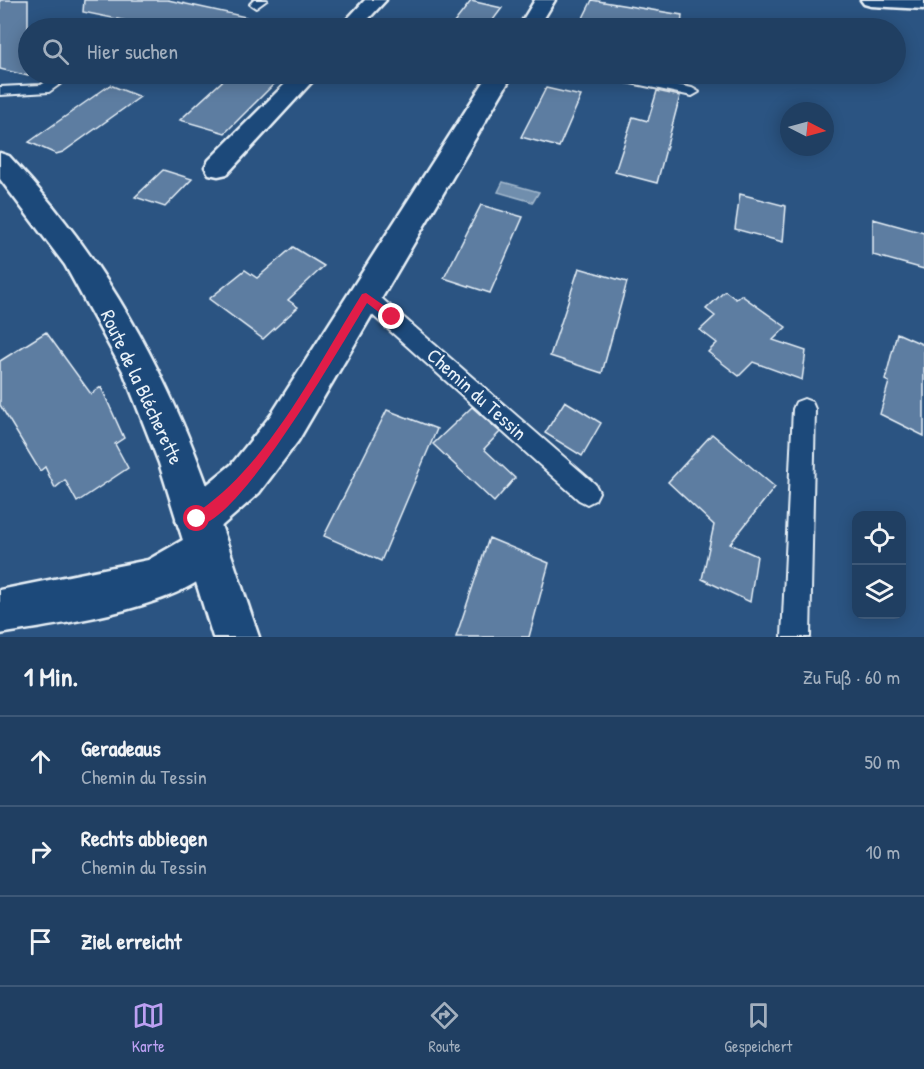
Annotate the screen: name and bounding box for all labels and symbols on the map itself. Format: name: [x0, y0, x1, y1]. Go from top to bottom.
north arrow: [780, 102, 834, 156]
route end: [378, 303, 404, 329]
street label: Route de la Blécherette: [95, 305, 190, 468]
street label: Chemin du Tessin: [422, 342, 533, 446]
route start: [183, 505, 209, 531]

